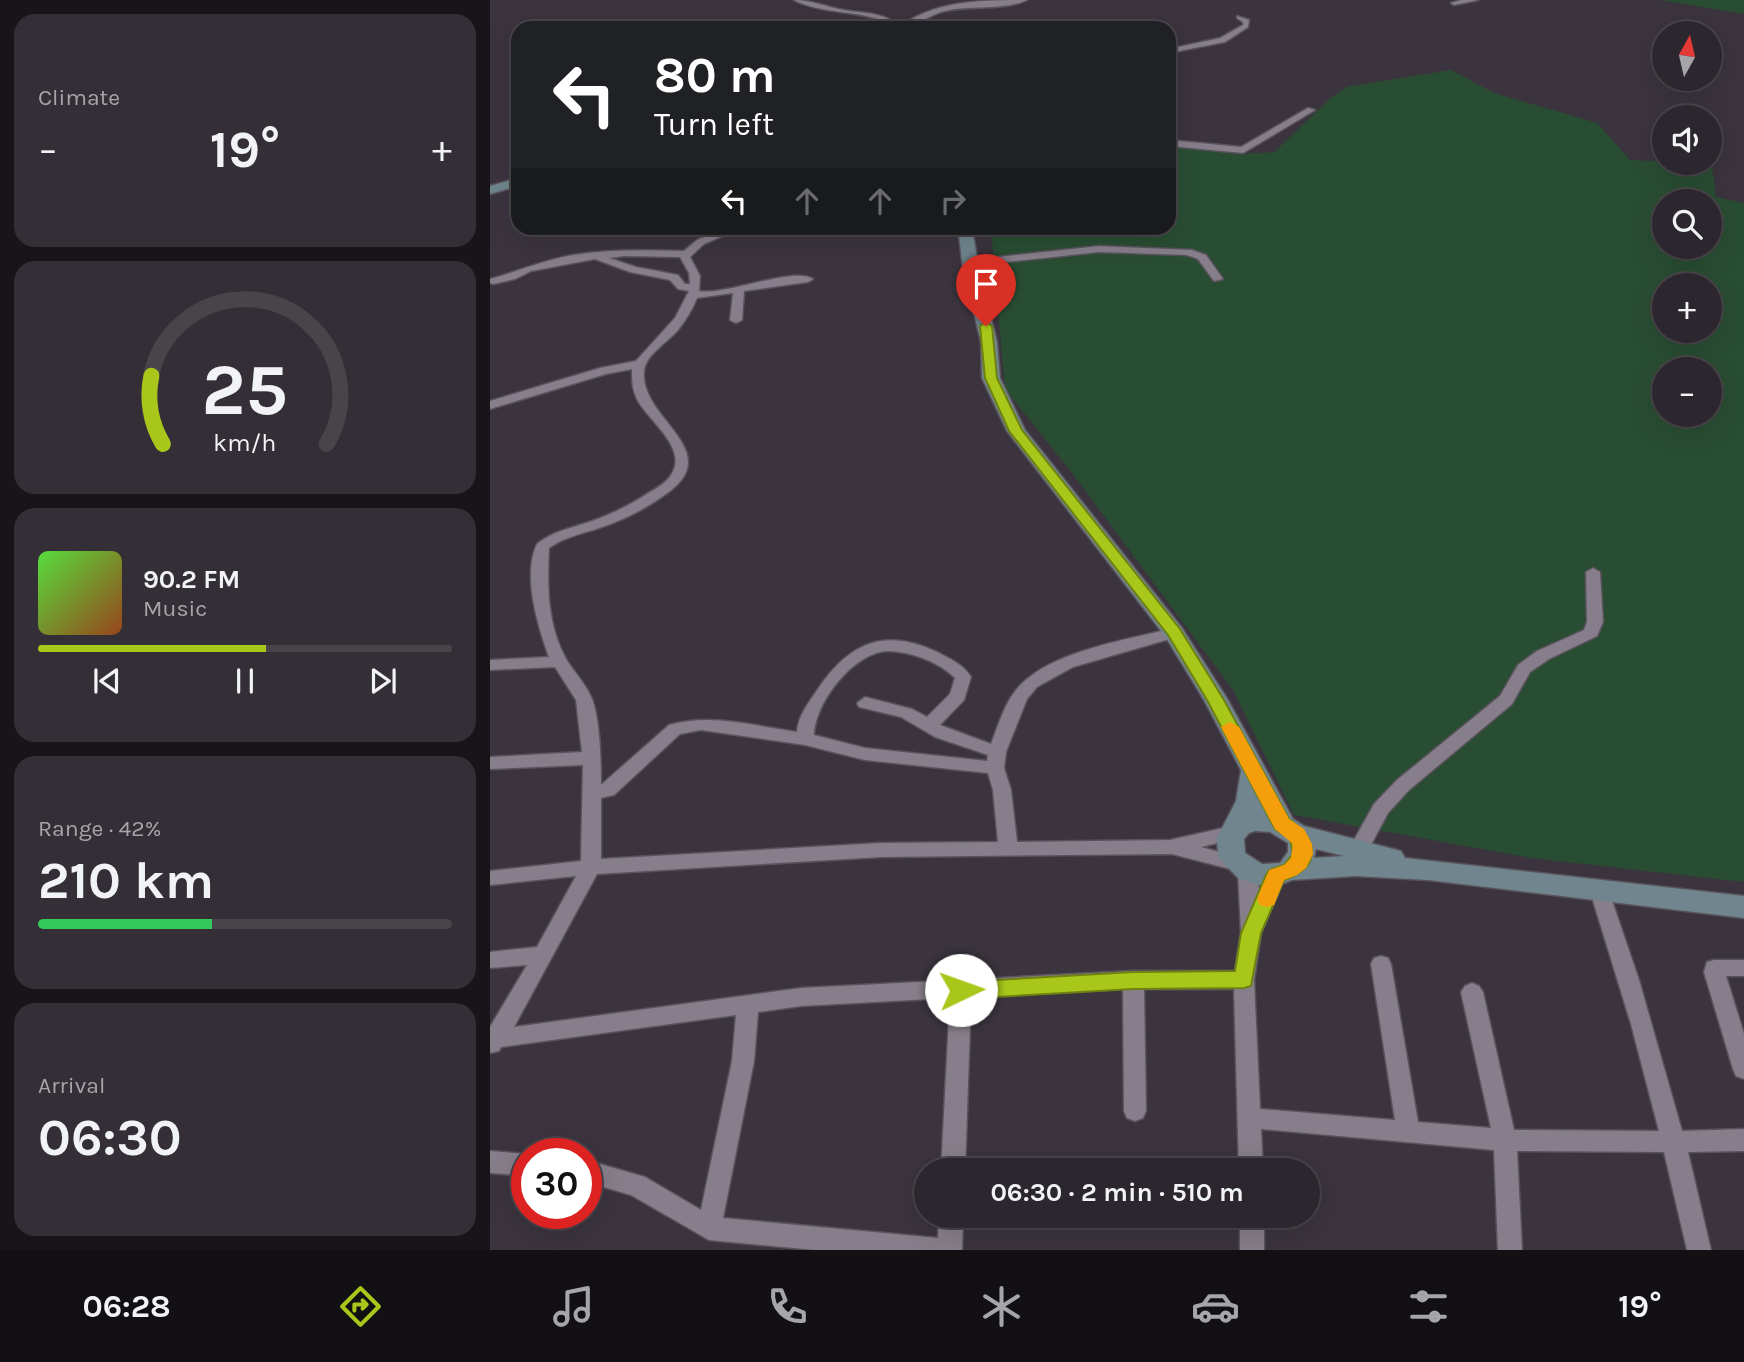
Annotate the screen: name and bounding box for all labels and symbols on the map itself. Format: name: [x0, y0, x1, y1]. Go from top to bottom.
north arrow: [1652, 21, 1722, 91]
pin: [956, 254, 1016, 326]
position arrow: [924, 953, 998, 1027]
speed limit sign: 30: [511, 1138, 602, 1229]

